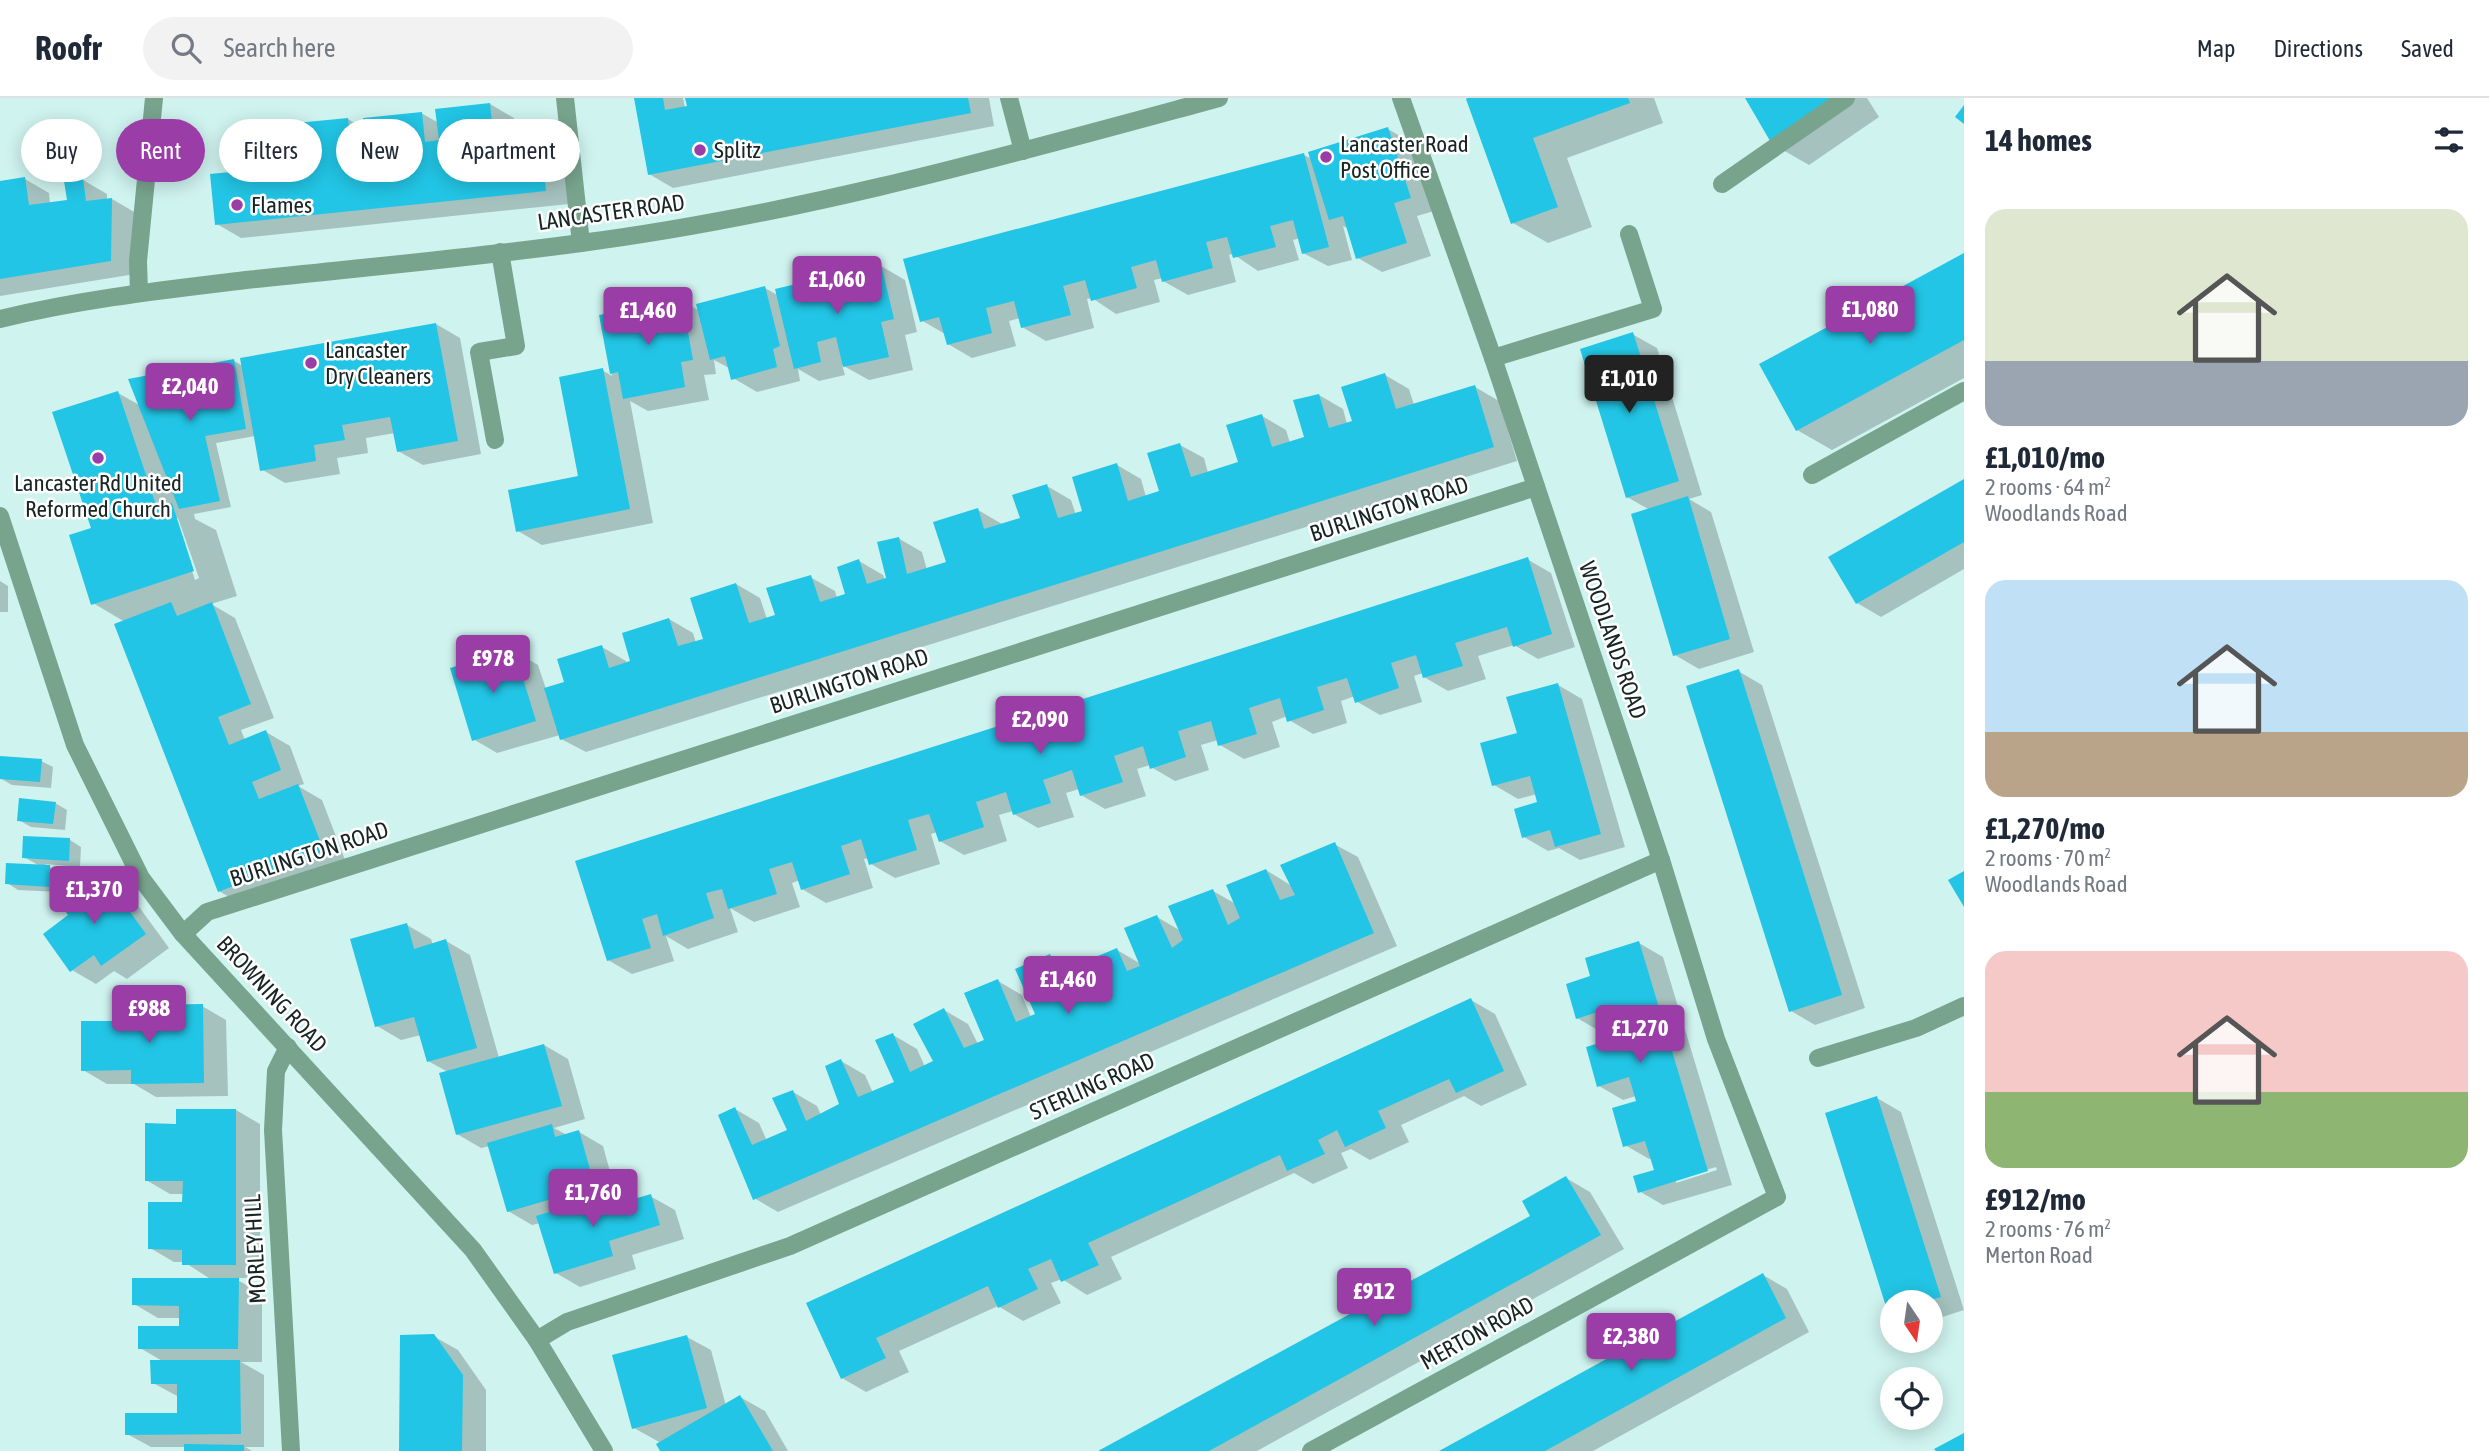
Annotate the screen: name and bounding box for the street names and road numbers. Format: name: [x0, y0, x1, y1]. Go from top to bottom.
street label: LANCASTER ROAD: [536, 189, 686, 235]
street label: BURLINGTON ROAD: [1306, 471, 1472, 547]
street label: WOODLANDS ROAD: [1574, 558, 1652, 722]
street label: BURLINGTON ROAD: [766, 643, 932, 719]
street label: BURLINGTON ROAD: [226, 816, 392, 892]
street label: BROWNING ROAD: [212, 931, 332, 1057]
street label: STERLING ROAD: [1026, 1047, 1158, 1125]
street label: MORLEY HILL: [239, 1194, 271, 1304]
street label: MERTON ROAD: [1416, 1291, 1538, 1375]

